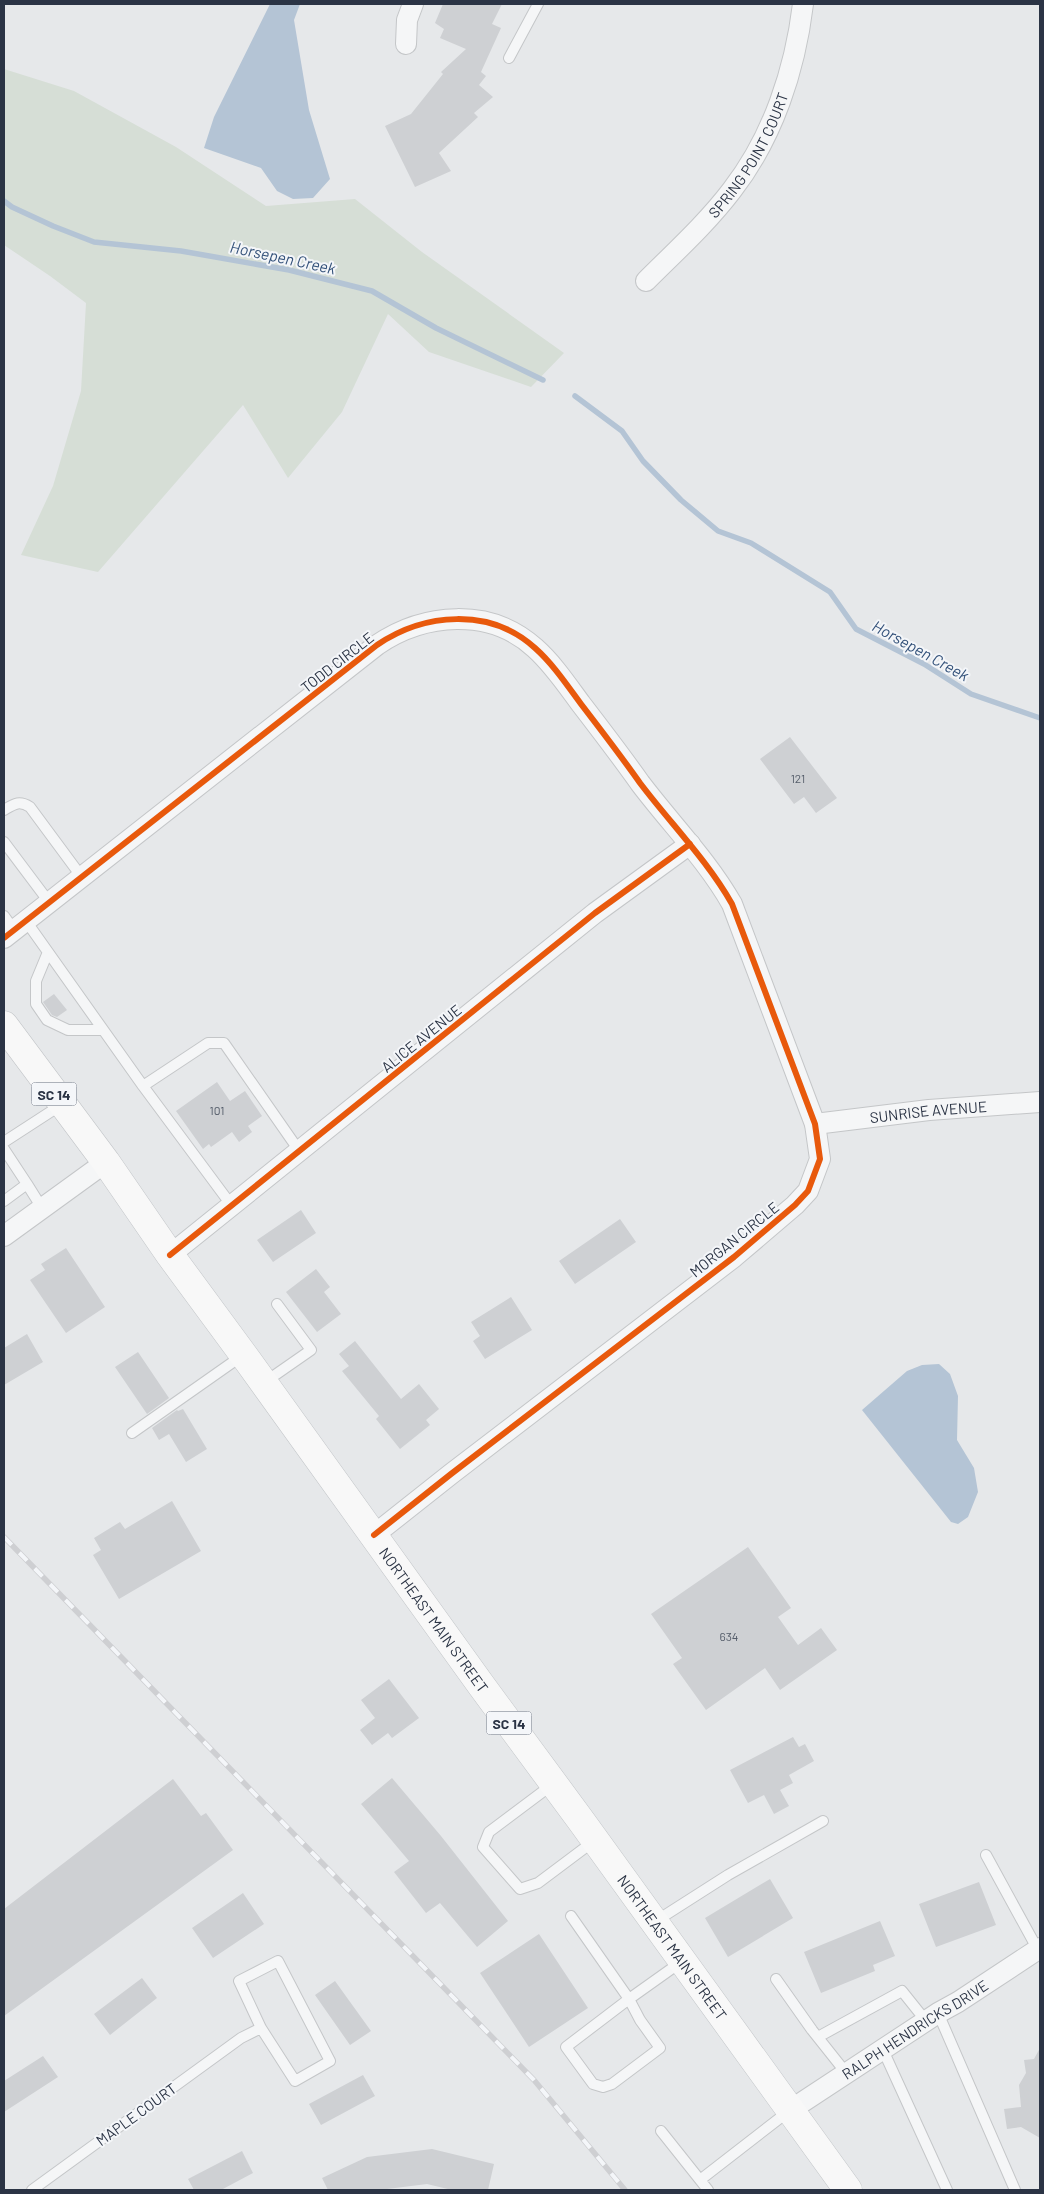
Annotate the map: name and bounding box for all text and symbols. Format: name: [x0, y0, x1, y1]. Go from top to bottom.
street label: SPRING POINT COURT: [704, 90, 792, 221]
water label: Horsepen Creek: [228, 237, 338, 278]
water label: Horsepen Creek: [869, 616, 973, 684]
street label: TODD CIRCLE: [297, 628, 377, 696]
house number: 121: [791, 771, 805, 785]
street label: ALICE AVENUE: [377, 1000, 465, 1076]
road number: SC 14: [32, 1082, 76, 1106]
street label: SUNRISE AVENUE: [869, 1097, 987, 1126]
house number: 101: [210, 1103, 224, 1117]
street label: MORGAN CIRCLE: [686, 1198, 782, 1280]
street label: NORTHEAST MAIN STREET: [376, 1544, 492, 1696]
house number: 634: [720, 1629, 738, 1643]
road number: SC 14: [486, 1712, 532, 1735]
street label: NORTHEAST MAIN STREET: [614, 1871, 731, 2023]
street label: RALPH HENDRICKS DRIVE: [838, 1976, 991, 2083]
street label: MAPLE COURT: [92, 2079, 180, 2149]

